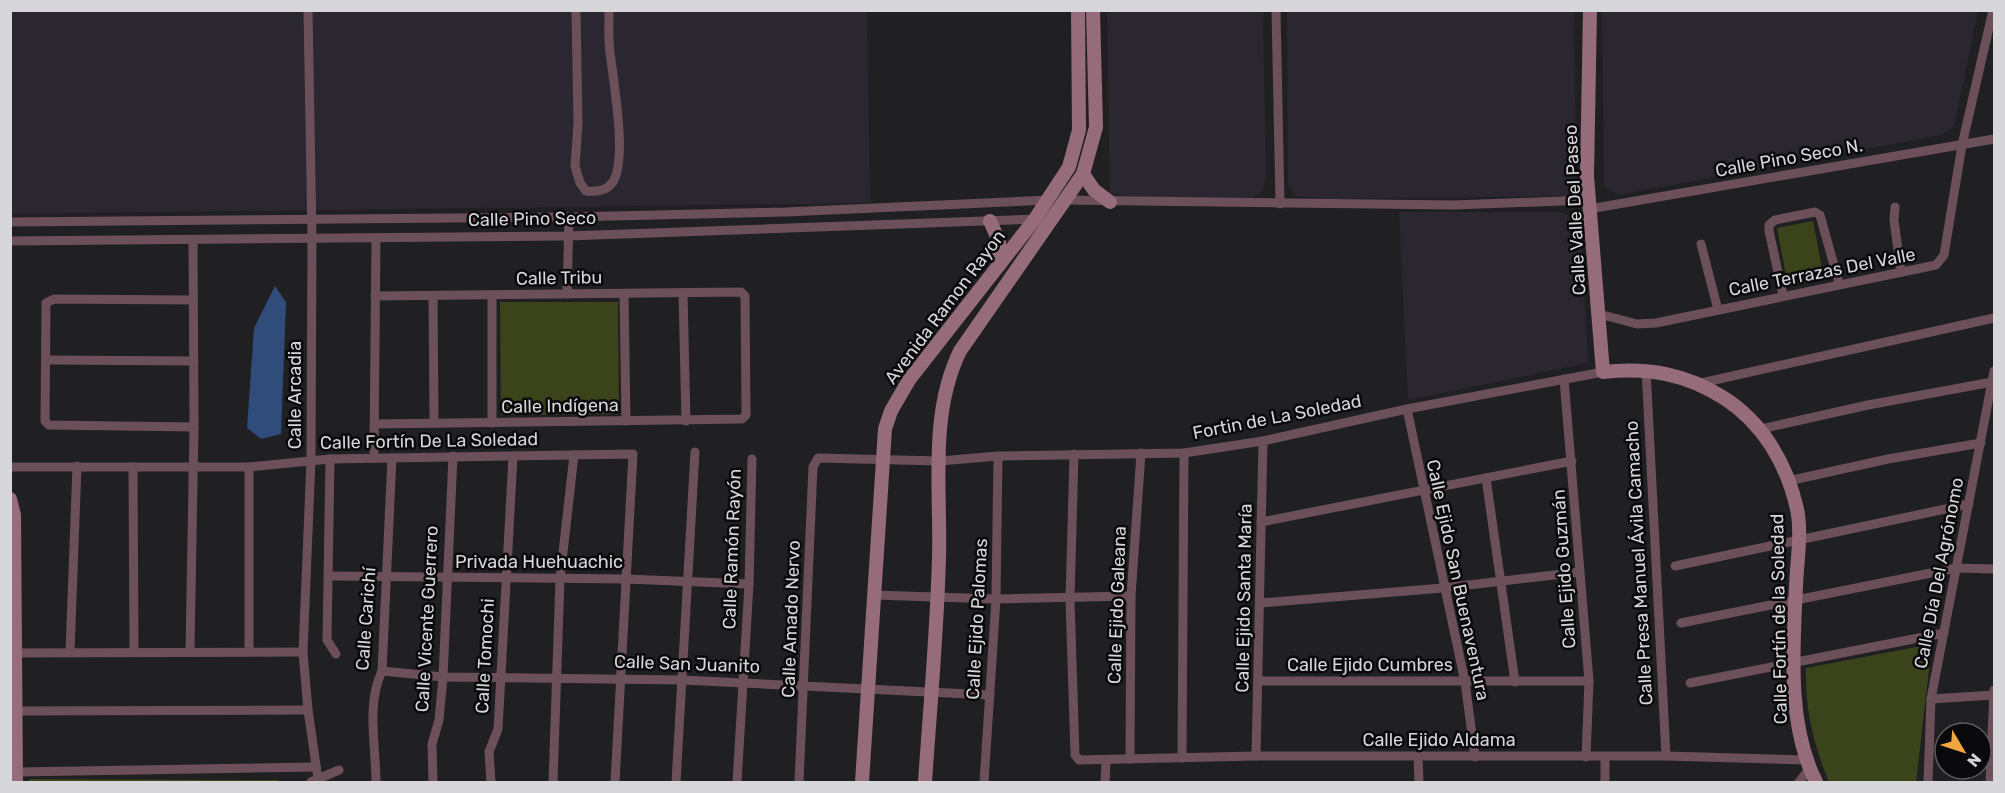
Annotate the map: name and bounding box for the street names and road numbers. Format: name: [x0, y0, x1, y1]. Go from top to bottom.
street label: Calle Valle Del Paseo: [1560, 124, 1590, 296]
street label: Calle Pino Seco N.: [1713, 134, 1865, 182]
street label: Calle Pino Seco: [468, 207, 596, 231]
street label: Avenida Ramon Rayon: [880, 226, 1010, 388]
street label: Calle Terrazas Del Valle: [1727, 243, 1917, 301]
street label: Calle Tribu: [516, 266, 602, 290]
street label: Calle Arcadia: [284, 341, 306, 449]
street label: Fortin de La Soledad: [1191, 390, 1363, 444]
street label: Calle Indígena: [501, 394, 619, 418]
street label: Calle Presa Manuel Ávila Camacho: [1621, 420, 1657, 706]
street label: Calle Fortín De La Soledad: [320, 428, 538, 454]
street label: Calle Ejido San Buenaventura: [1422, 458, 1494, 702]
street label: Calle Ramón Rayón: [718, 468, 746, 630]
street label: Calle Día Del Agrónomo: [1910, 476, 1968, 670]
street label: Calle Ejido Guzmán: [1547, 489, 1581, 649]
street label: Calle Ejido Santa María: [1231, 503, 1257, 693]
street label: Calle Fortín de la Soledad: [1766, 514, 1792, 724]
street label: Calle Vicente Guerrero: [411, 525, 443, 713]
street label: Calle Ejido Galeana: [1103, 526, 1131, 684]
street label: Calle Ejido Palomas: [962, 538, 992, 700]
street label: Calle Amado Nervo: [777, 540, 805, 698]
street label: Privada Huehuachic: [455, 551, 623, 573]
street label: Calle Carichí: [351, 565, 381, 671]
street label: Calle Tomochi: [471, 598, 499, 714]
street label: Calle San Juanito: [613, 650, 761, 678]
street label: Calle Ejido Cumbres: [1287, 654, 1453, 676]
street label: Calle Ejido Aldama: [1362, 729, 1516, 751]

